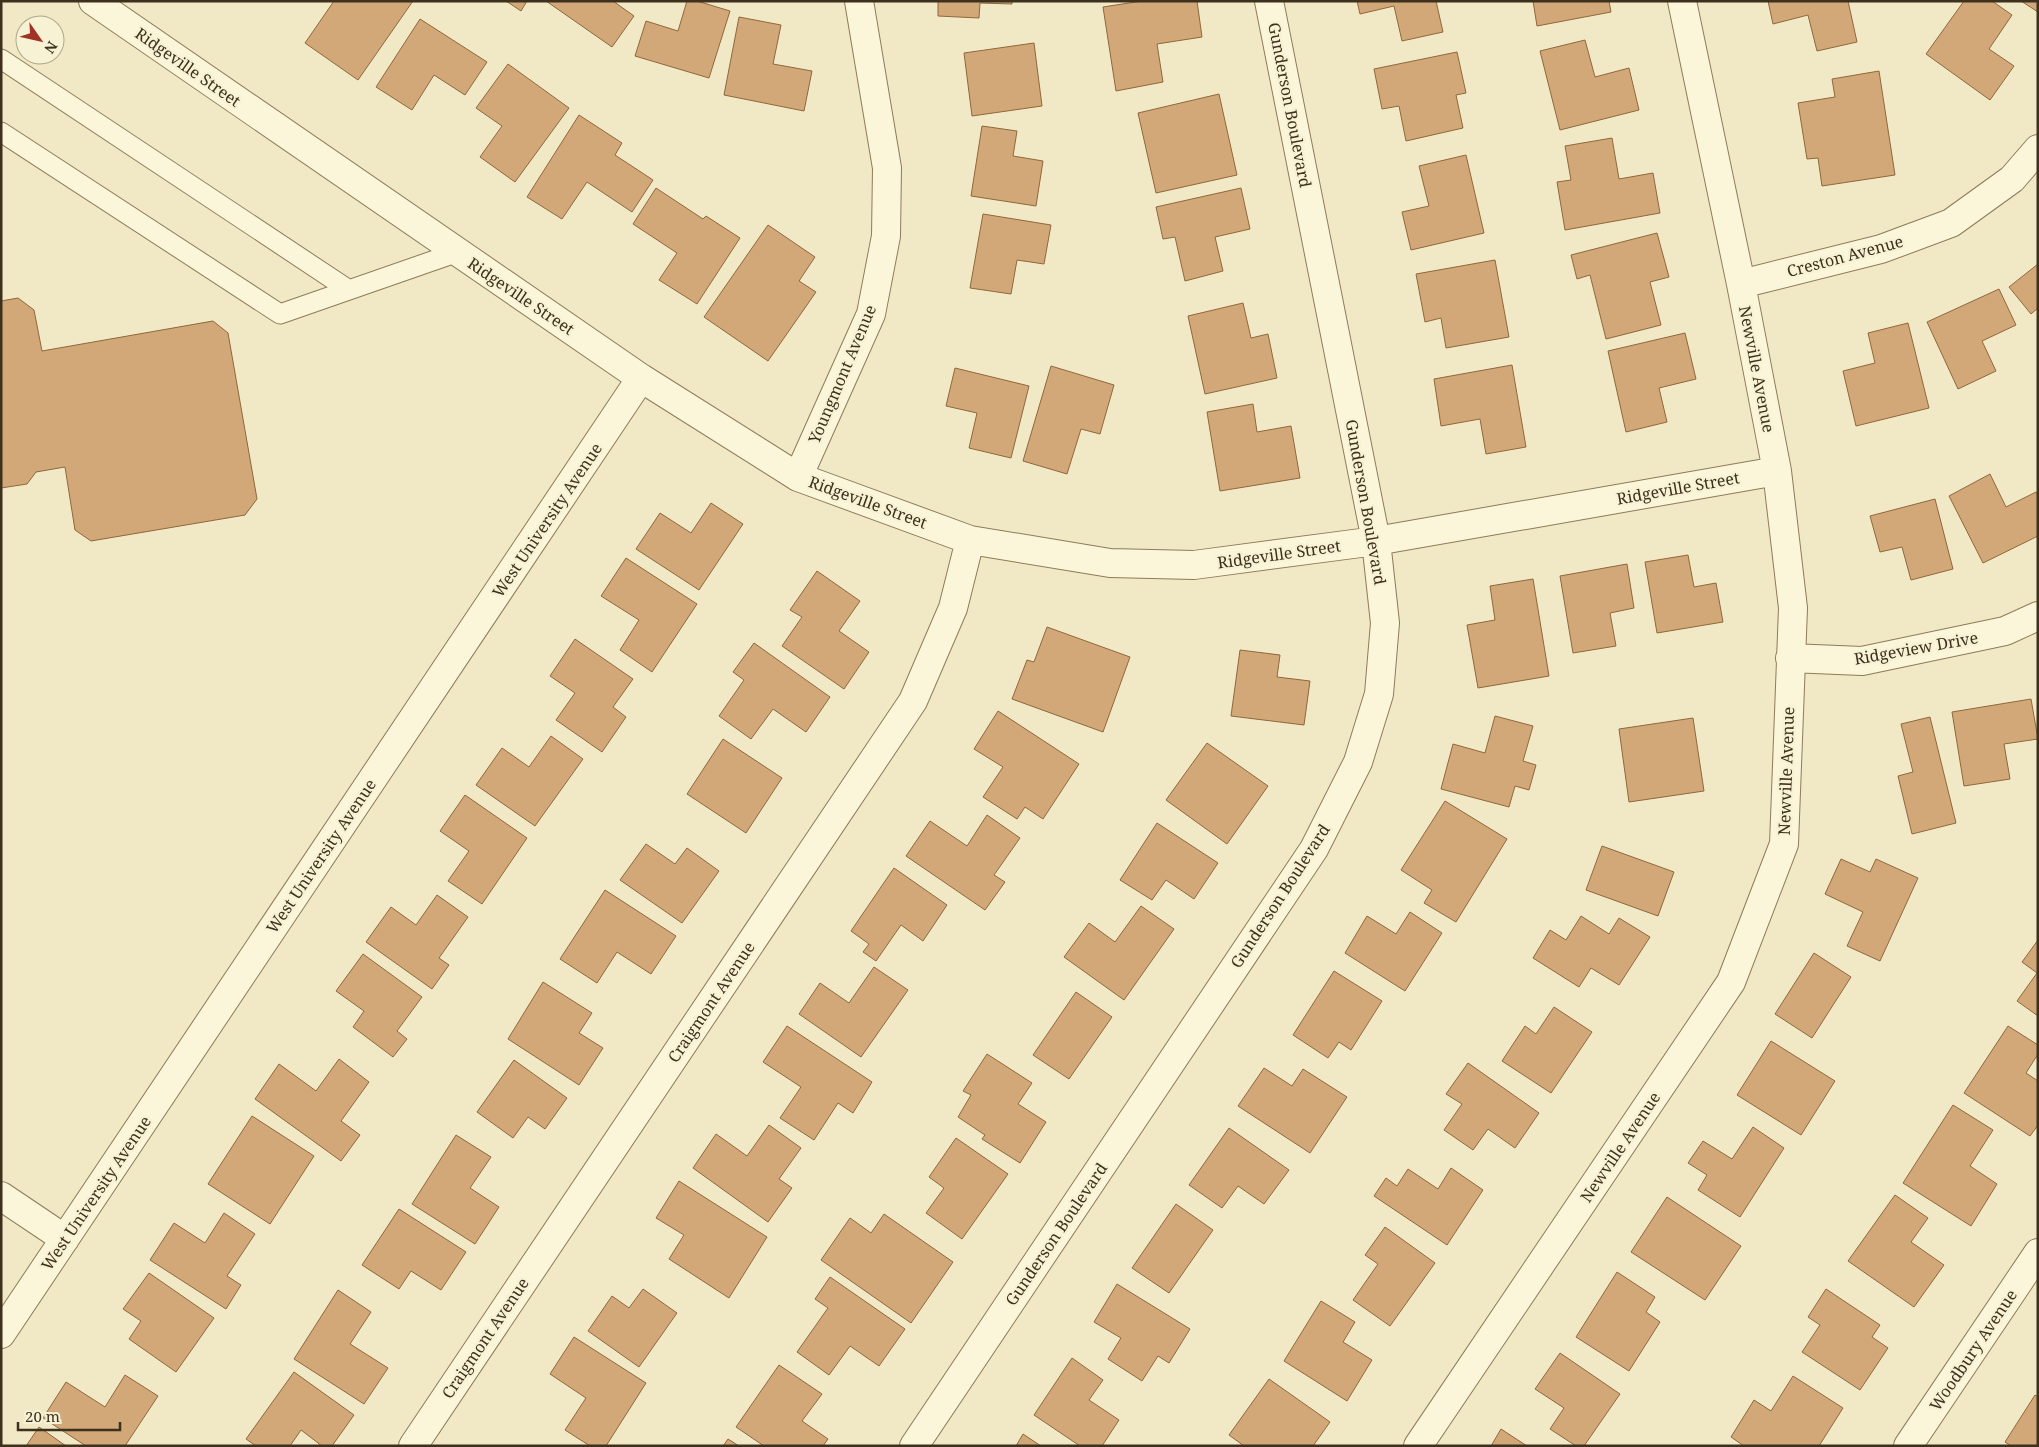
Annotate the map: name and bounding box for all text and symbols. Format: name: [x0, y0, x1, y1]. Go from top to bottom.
north arrow: [15, 15, 65, 65]
street label: Gunderson Boulevard: [1263, 21, 1317, 190]
street label: Ridgeville Street: [131, 22, 245, 112]
text: N: [40, 38, 62, 57]
street label: Creston Avenue: [1784, 230, 1906, 282]
street label: Ridgeville Street: [463, 252, 579, 340]
street label: Youngmont Avenue: [802, 301, 881, 448]
street label: Newville Avenue: [1734, 304, 1780, 434]
street label: Gunderson Boulevard: [1341, 417, 1391, 587]
street label: West University Avenue: [487, 438, 607, 602]
street label: Ridgeville Street: [1615, 466, 1741, 510]
street label: Ridgeville Street: [806, 470, 930, 534]
street label: Ridgeville Street: [1216, 534, 1342, 574]
street label: Ridgeview Drive: [1852, 626, 1980, 670]
street label: Newville Avenue: [1773, 706, 1799, 836]
street label: West University Avenue: [261, 774, 381, 938]
street label: Gunderson Boulevard: [1225, 820, 1335, 972]
street label: Craigmont Avenue: [662, 937, 760, 1067]
street label: Newville Avenue: [1575, 1087, 1665, 1207]
street label: West University Avenue: [36, 1111, 156, 1275]
street label: Gunderson Boulevard: [1000, 1158, 1112, 1310]
street label: Craigmont Avenue: [436, 1273, 534, 1403]
street label: Woodbury Avenue: [1924, 1285, 2022, 1415]
scale bar: [18, 1400, 120, 1432]
text: 20 m: [25, 1406, 60, 1426]

